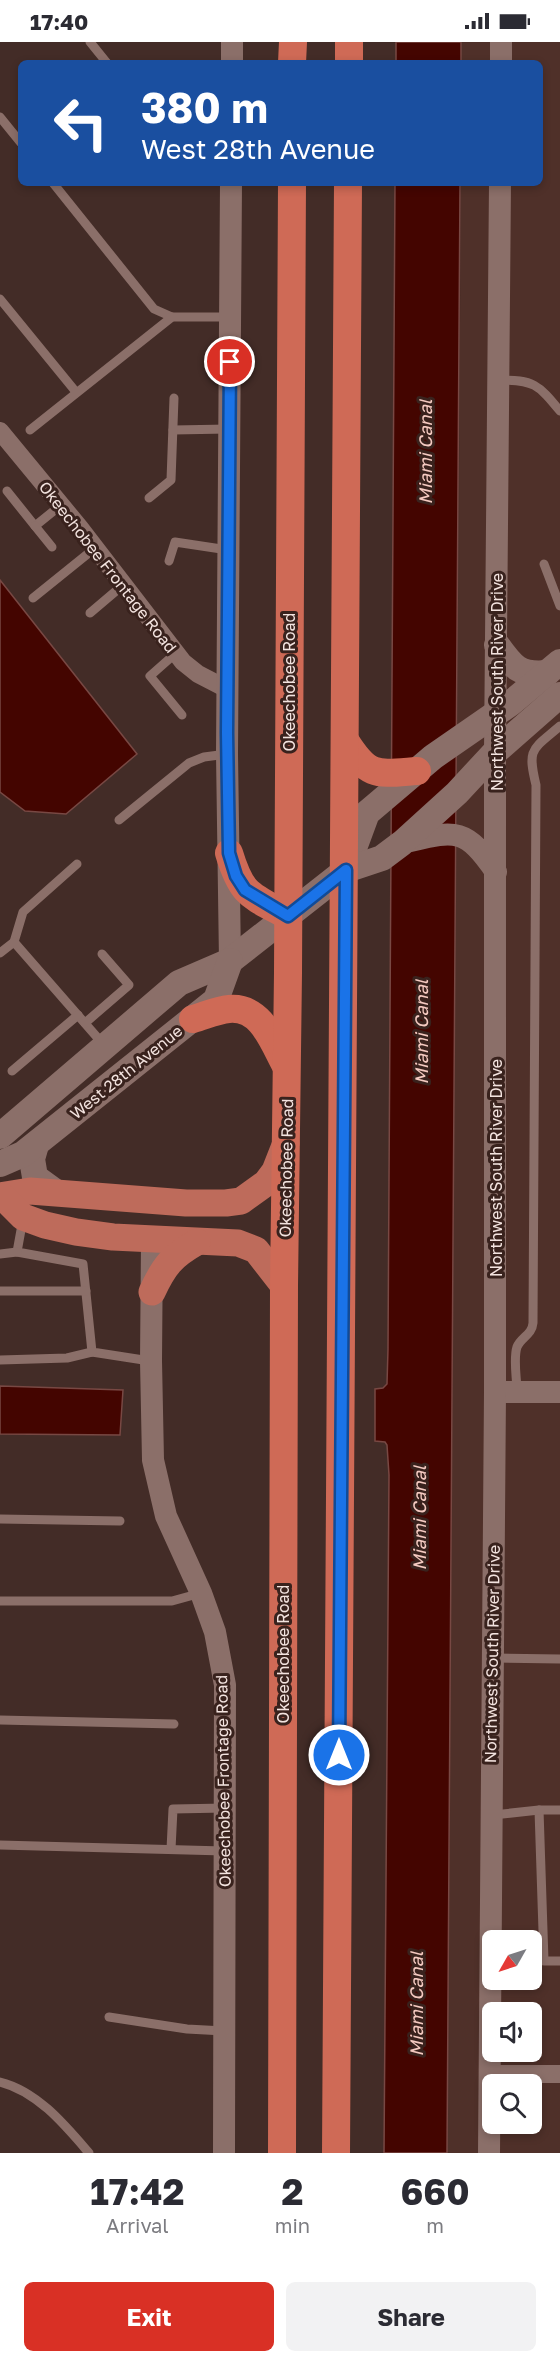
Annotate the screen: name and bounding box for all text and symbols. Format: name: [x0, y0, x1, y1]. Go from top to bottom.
text: 17:40: [30, 8, 88, 35]
text: 380 m: [141, 82, 268, 132]
icon: left: [42, 84, 120, 162]
text: West 28th Avenue: [141, 133, 375, 165]
pin: [204, 336, 255, 387]
icon: arrive: [213, 345, 246, 378]
water label: Miami Canal: [414, 398, 436, 505]
street label: Okeechobee Frontage Road: [35, 477, 181, 657]
street label: Northwest South River Drive: [487, 573, 507, 791]
street label: Okeechobee Road: [279, 613, 299, 751]
water label: Miami Canal: [410, 978, 432, 1085]
street label: West 28th Avenue: [66, 1021, 186, 1123]
street label: Northwest South River Drive: [486, 1059, 506, 1277]
street label: Okeechobee Road: [275, 1098, 297, 1238]
water label: Miami Canal: [408, 1464, 430, 1571]
street label: Northwest South River Drive: [480, 1545, 504, 1763]
street label: Okeechobee Road: [273, 1585, 293, 1723]
street label: Okeechobee Frontage Road: [211, 1675, 235, 1887]
position arrow: [307, 1723, 371, 1787]
north arrow: [482, 1930, 542, 1990]
map controls: [482, 1930, 542, 2134]
water label: Miami Canal: [405, 1950, 427, 2057]
button: sound: [482, 2002, 542, 2062]
button: search: [482, 2074, 542, 2134]
text: 17:42: [90, 2170, 184, 2213]
text: 2: [282, 2170, 303, 2213]
text: 660: [401, 2170, 470, 2213]
text: Arrival: [106, 2213, 169, 2237]
text: min: [275, 2213, 310, 2237]
text: m: [426, 2213, 444, 2237]
button: Exit: [24, 2282, 274, 2351]
button: Share: [286, 2282, 536, 2351]

